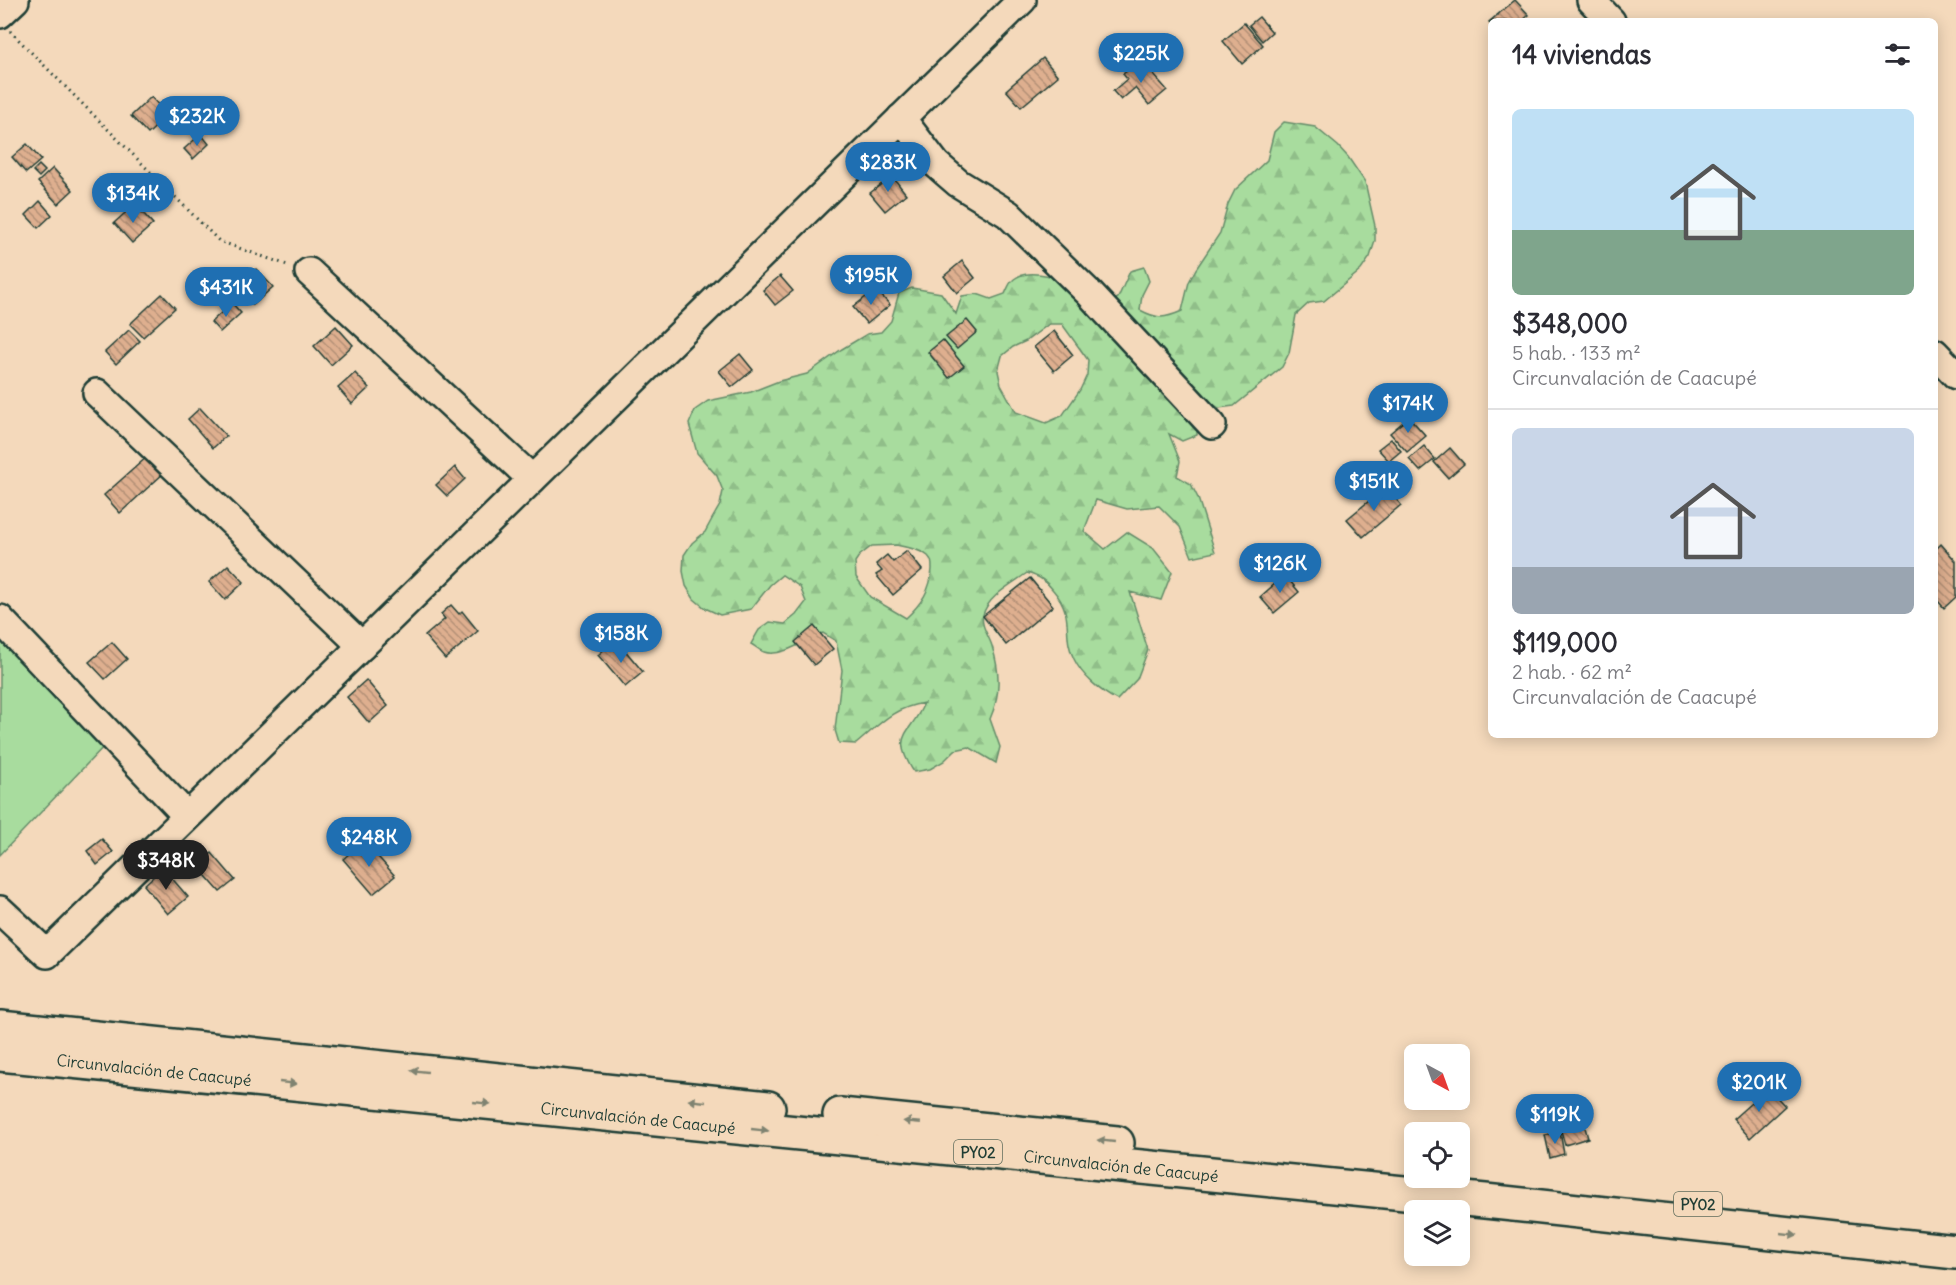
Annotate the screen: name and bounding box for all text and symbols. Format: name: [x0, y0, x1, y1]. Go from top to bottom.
pin: $225K: [1099, 33, 1183, 84]
text: 14 viviendas: [1512, 38, 1651, 71]
icon: filters: [1881, 38, 1914, 71]
text: $225K: [1113, 40, 1169, 65]
pin: $232K: [155, 96, 239, 147]
text: $232K: [169, 103, 225, 128]
pin: $283K: [846, 142, 930, 193]
icon: home: [1659, 148, 1767, 256]
text: $283K: [859, 149, 917, 174]
pin: $134K: [91, 173, 175, 224]
text: $134K: [106, 180, 160, 205]
pin: $195K: [829, 255, 913, 306]
text: $195K: [844, 262, 898, 287]
pin: $431K: [184, 267, 268, 318]
text: $431K: [199, 274, 253, 299]
text: $348,000: [1512, 307, 1628, 340]
text: 5 hab. · 133 m²: [1512, 340, 1641, 365]
text: Circunvalación de Caacupé: [1512, 365, 1757, 390]
pin: $174K: [1366, 383, 1450, 434]
text: $174K: [1382, 390, 1434, 415]
pin: $151K: [1332, 461, 1416, 512]
icon: home: [1659, 467, 1767, 575]
text: $151K: [1349, 468, 1399, 493]
pin: $126K: [1238, 543, 1322, 594]
text: $126K: [1253, 550, 1307, 575]
pin: $158K: [579, 613, 663, 664]
text: $158K: [594, 620, 648, 645]
text: $119,000: [1512, 626, 1618, 659]
text: 2 hab. · 62 m²: [1512, 659, 1632, 684]
text: Circunvalación de Caacupé: [1512, 684, 1757, 709]
pin: $248K: [327, 817, 411, 868]
text: $248K: [340, 824, 398, 849]
pin: $348K: [124, 840, 208, 891]
text: $348K: [137, 847, 195, 872]
north arrow: [1404, 1044, 1470, 1110]
map controls: [1404, 1044, 1470, 1266]
street label: Circunvalación de Caacupé: [56, 1050, 252, 1090]
pin: $201K: [1717, 1062, 1801, 1113]
one-way arrow: [410, 1067, 429, 1076]
text: $201K: [1731, 1069, 1787, 1094]
one-way arrow: [279, 1078, 298, 1088]
pin: $119K: [1513, 1094, 1597, 1145]
one-way arrow: [687, 1096, 706, 1105]
one-way arrow: [473, 1098, 492, 1108]
street label: Circunvalación de Caacupé: [540, 1098, 736, 1138]
text: $119K: [1530, 1101, 1580, 1126]
one-way arrow: [902, 1117, 921, 1127]
button: locate: [1404, 1122, 1470, 1188]
one-way arrow: [750, 1125, 769, 1135]
one-way arrow: [1096, 1137, 1115, 1146]
road number: PY02: [954, 1140, 1002, 1164]
street label: Circunvalación de Caacupé: [1023, 1146, 1219, 1186]
road number: PY02: [1674, 1192, 1722, 1216]
button: layers: [1404, 1200, 1470, 1266]
one-way arrow: [1780, 1229, 1799, 1239]

